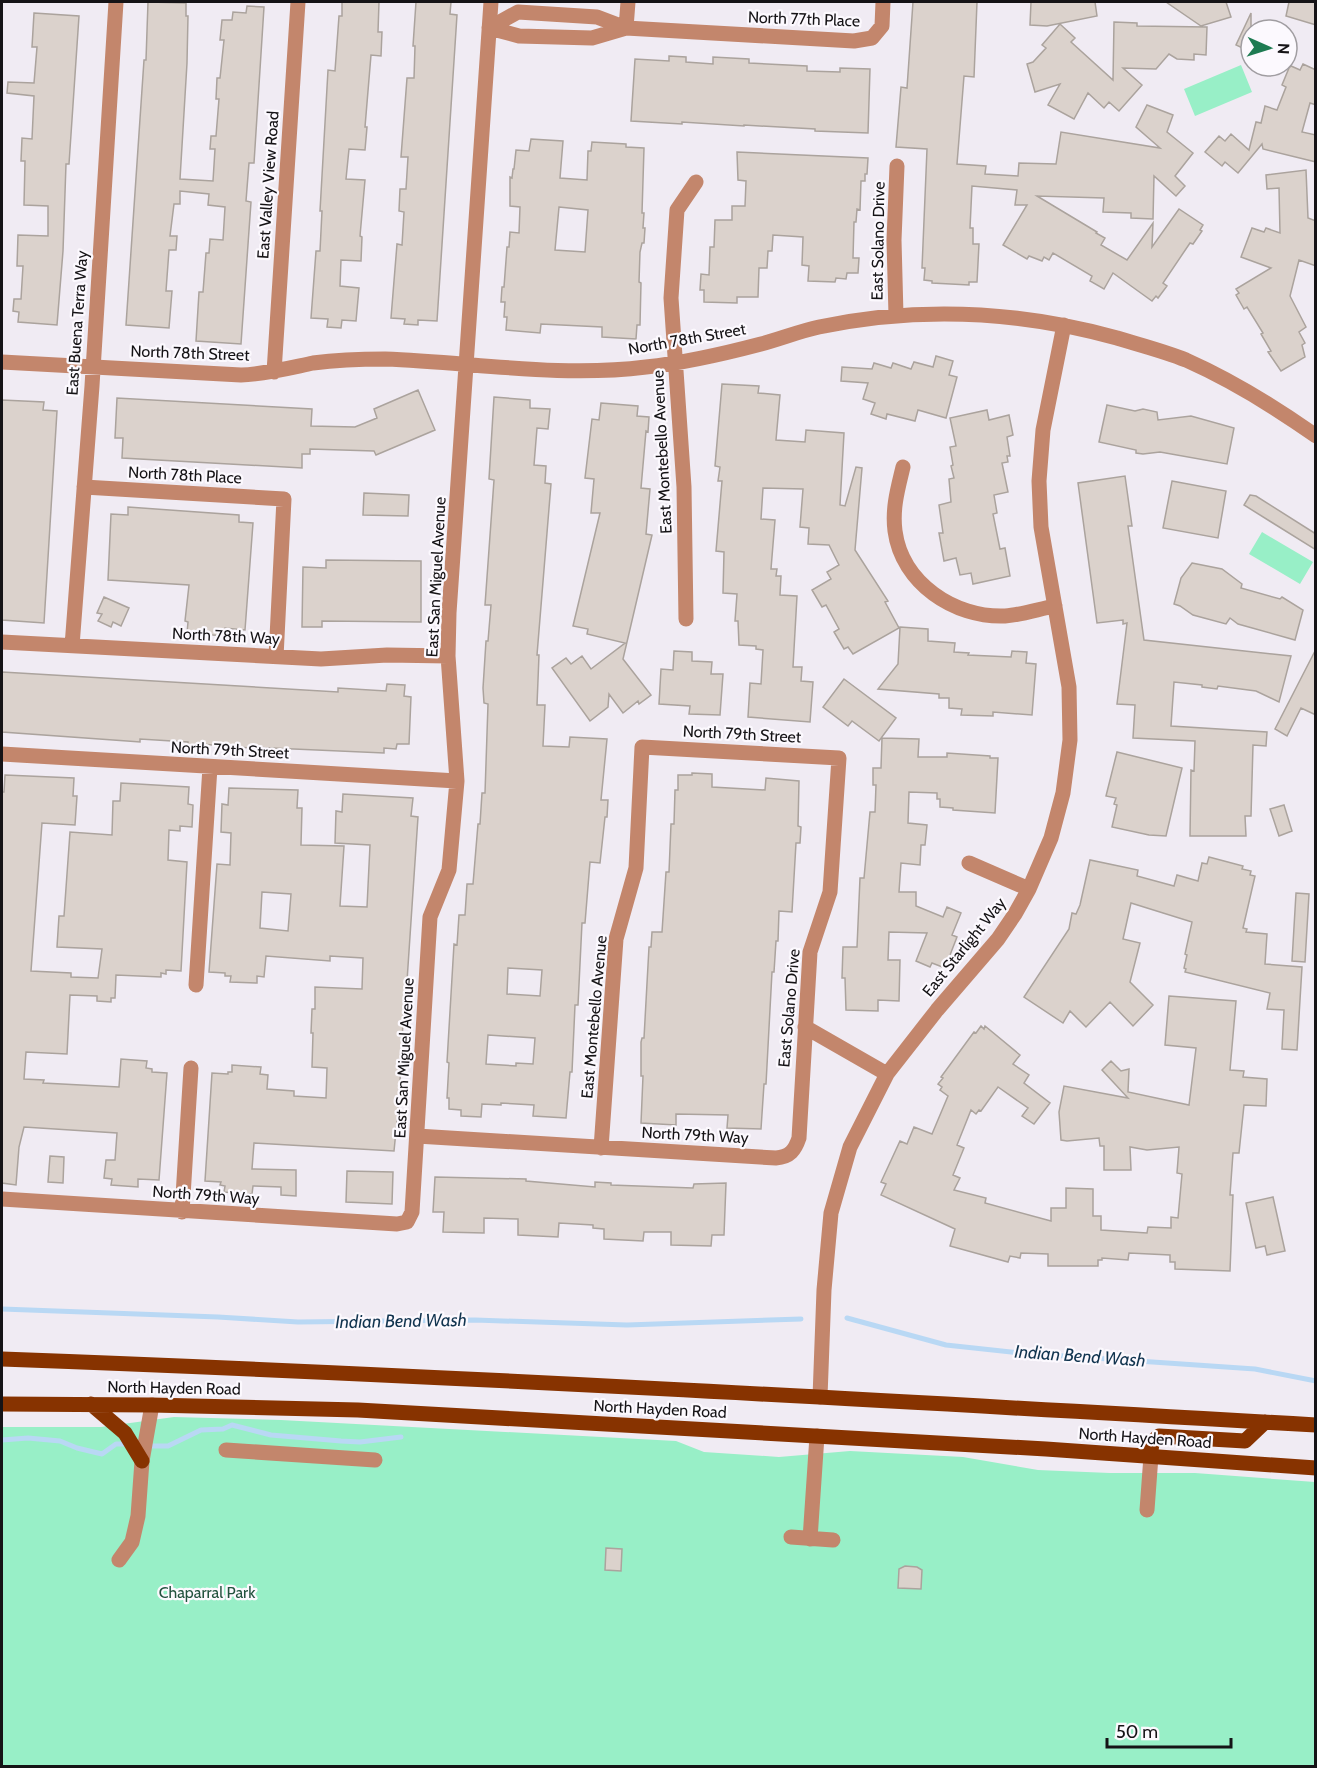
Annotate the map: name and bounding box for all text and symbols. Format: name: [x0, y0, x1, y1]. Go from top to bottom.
street label: North 77th Place: [748, 8, 860, 30]
north arrow: [1239, 18, 1299, 78]
text: N: [1274, 43, 1293, 55]
street label: East Valley View Road: [253, 110, 283, 260]
street label: East Solano Drive: [867, 181, 889, 301]
street label: East Buena Terra Way: [62, 250, 92, 396]
street label: North 78th Street: [627, 319, 748, 359]
street label: North 78th Street: [130, 341, 250, 365]
street label: East Montebello Avenue: [648, 370, 676, 534]
street label: North 78th Place: [128, 463, 242, 487]
street label: East San Miguel Avenue: [422, 496, 450, 658]
street label: North 78th Way: [172, 624, 280, 648]
street label: North 79th Street: [682, 721, 802, 747]
street label: North 79th Street: [170, 737, 290, 763]
street label: East Starlight Way: [918, 894, 1010, 1000]
street label: East Montebello Avenue: [577, 935, 611, 1099]
street label: East Solano Drive: [774, 948, 804, 1068]
street label: East San Miguel Avenue: [390, 977, 418, 1139]
street label: North 79th Way: [641, 1123, 749, 1147]
street label: North 79th Way: [152, 1182, 260, 1208]
water label: Indian Bend Wash: [335, 1309, 467, 1333]
water label: Indian Bend Wash: [1014, 1340, 1146, 1372]
street label: North Hayden Road: [107, 1377, 241, 1399]
street label: North Hayden Road: [593, 1396, 727, 1422]
street label: North Hayden Road: [1078, 1424, 1212, 1452]
park label: Chaparral Park: [159, 1583, 256, 1602]
scale bar: [1107, 1711, 1232, 1749]
text: 50 m: [1116, 1721, 1158, 1743]

